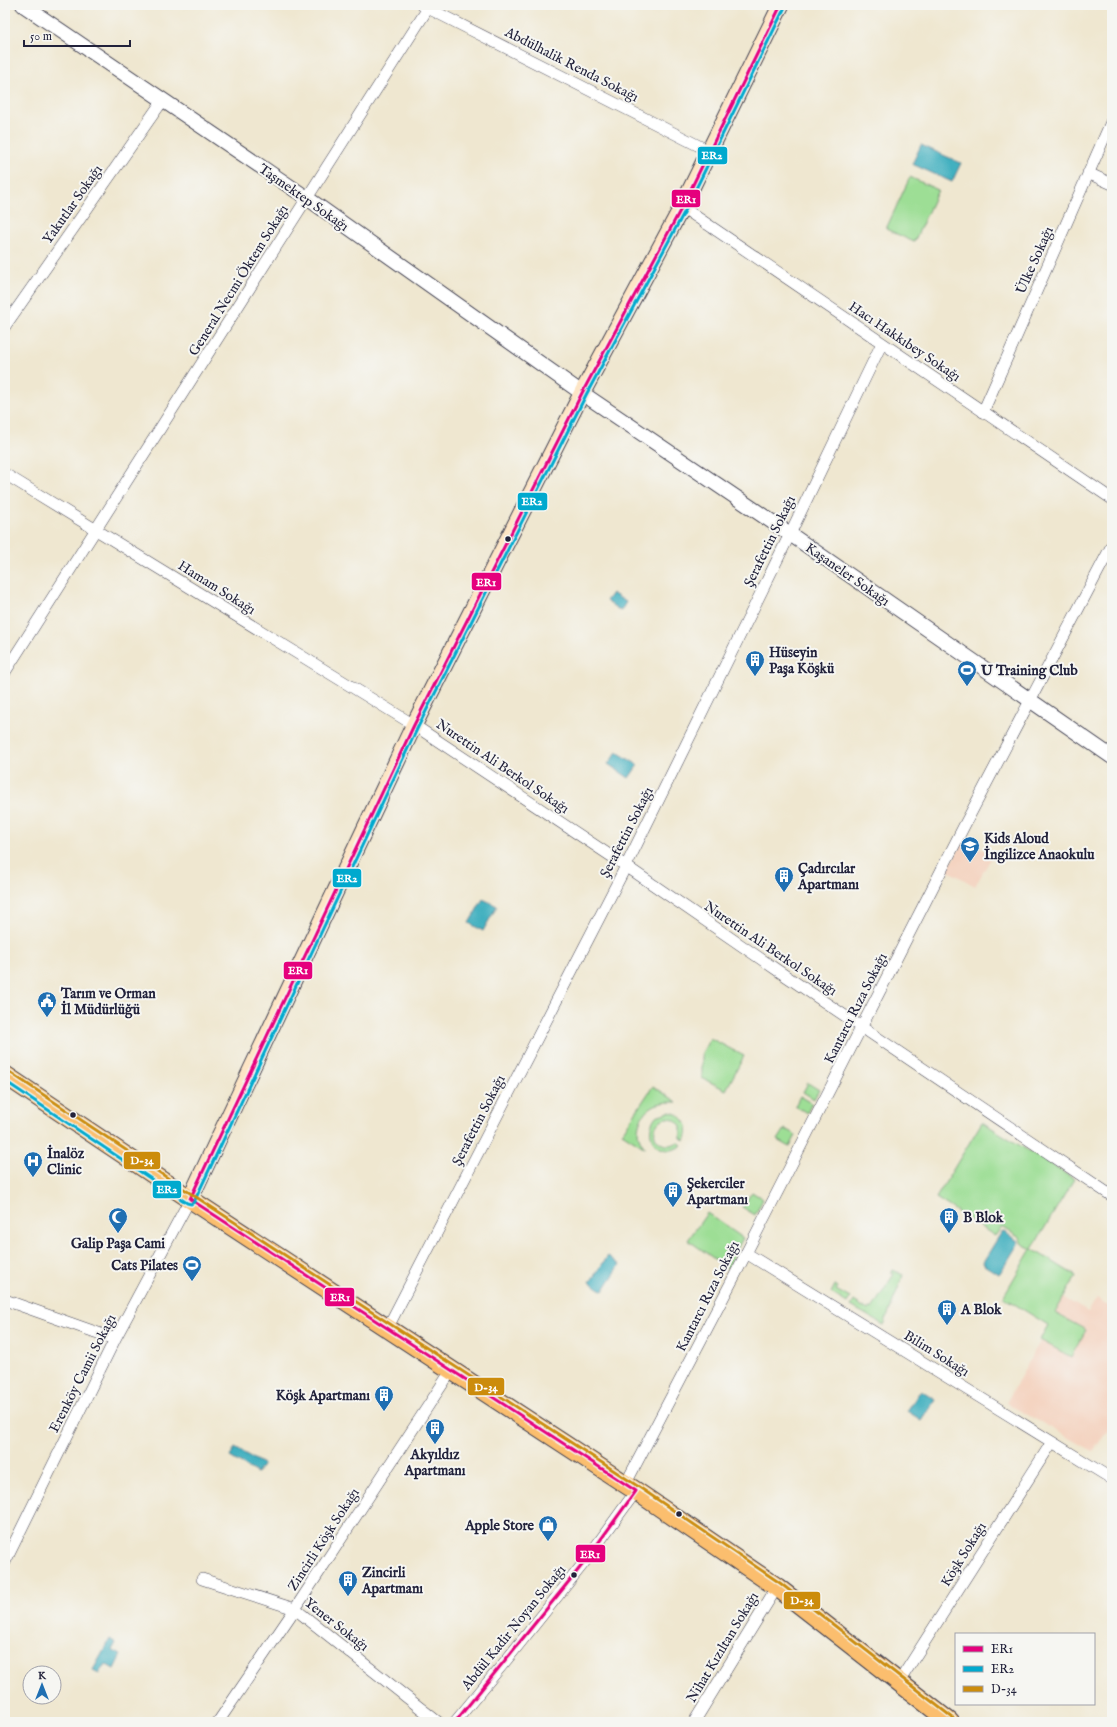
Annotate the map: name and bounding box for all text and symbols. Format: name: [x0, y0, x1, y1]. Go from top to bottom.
scale bar: [24, 22, 130, 48]
street label: Abdülhalik Renda Sokağı: [501, 23, 642, 107]
text: 50 m: [30, 29, 52, 44]
line badge: ER2: [697, 146, 728, 165]
text: ER2: [701, 149, 723, 163]
street label: Taşmektep Sokağı: [255, 160, 352, 236]
street label: Yakutlar Sokağı: [39, 161, 107, 248]
line badge: ER1: [671, 189, 701, 208]
text: ER1: [676, 193, 696, 207]
street label: General Necmi Öktem Sokağı: [184, 201, 293, 360]
street label: Ülke Sokağı: [1011, 223, 1058, 297]
street label: Hacı Hakkıbey Sokağı: [845, 298, 964, 386]
line badge: ER2: [517, 492, 548, 511]
street label: Şerafettin Sokağı: [740, 492, 800, 590]
text: ER2: [521, 495, 543, 509]
unlabelled marker: [503, 534, 513, 544]
street label: Kaşaneler Sokağı: [802, 539, 893, 611]
street label: Hamam Sokağı: [174, 557, 259, 619]
line badge: ER1: [471, 572, 502, 591]
text: ER1: [476, 576, 496, 590]
place label: Hüseyin Paşa Köşkü: [769, 644, 835, 678]
building icon: Hüseyin Paşa Köşkü: [744, 649, 766, 677]
sports icon: U Training Club: [956, 659, 978, 687]
place label: U Training Club: [980, 662, 1078, 680]
street label: Nurettin Ali Berkol Sokağı: [432, 716, 573, 818]
street label: Şerafettin Sokağı: [596, 784, 658, 881]
place label: Kids Aloud İngilizce Anaokulu: [984, 830, 1095, 864]
school or university icon: Kids Aloud İngilizce Anaokulu: [959, 835, 981, 863]
place label: Çadırcılar Apartmanı: [797, 860, 859, 894]
building icon: Çadırcılar Apartmanı: [773, 865, 795, 893]
line badge: ER2: [332, 868, 362, 888]
text: ER2: [336, 872, 358, 886]
street label: Nurettin Ali Berkol Sokağı: [700, 898, 841, 1000]
street label: Kantarcı Rıza Sokağı: [820, 950, 892, 1067]
line badge: ER1: [283, 961, 313, 980]
text: ER1: [288, 964, 308, 978]
place label: Tarım ve Orman İl Müdürlüğü: [60, 985, 156, 1019]
public building icon: Tarım ve Orman İl Müdürlüğü: [36, 990, 58, 1018]
street label: Şerafettin Sokağı: [448, 1072, 510, 1169]
unlabelled marker: [68, 1110, 78, 1120]
place label: İnalöz Clinic: [47, 1144, 85, 1179]
hospital icon: İnalöz Clinic: [22, 1150, 44, 1178]
line badge: D-34: [123, 1151, 161, 1170]
text: D-34: [130, 1154, 154, 1168]
place label: Şekerciler Apartmanı: [686, 1175, 748, 1209]
line badge: ER2: [152, 1180, 182, 1199]
building icon: Şekerciler Apartmanı: [662, 1180, 684, 1208]
text: ER2: [156, 1183, 178, 1197]
mosque icon: Galip Paşa Cami: [107, 1206, 129, 1234]
building icon: B Blok: [938, 1206, 960, 1234]
place label: B Blok: [963, 1209, 1004, 1227]
place label: Galip Paşa Cami: [71, 1235, 165, 1253]
street label: Kantarcı Rıza Sokağı: [672, 1238, 744, 1355]
sports icon: Cats Pilates: [181, 1254, 203, 1282]
place label: Cats Pilates: [111, 1257, 178, 1275]
line badge: ER1: [324, 1287, 355, 1307]
text: ER1: [330, 1291, 350, 1305]
building icon: A Blok: [936, 1298, 958, 1326]
place label: A Blok: [960, 1301, 1002, 1319]
street label: Erenköy Camii Sokağı: [45, 1311, 121, 1436]
street label: Bilim Sokağı: [900, 1327, 973, 1381]
line badge: D-34: [467, 1377, 505, 1396]
text: D-34: [474, 1381, 498, 1395]
building icon: Köşk Apartmanı: [373, 1384, 395, 1412]
place label: Köşk Apartmanı: [276, 1387, 370, 1405]
building icon: Akyıldız Apartmanı: [424, 1417, 446, 1445]
place label: Akyıldız Apartmanı: [403, 1446, 466, 1480]
street label: Zincirli Köşk Sokağı: [284, 1484, 364, 1594]
unlabelled marker: [674, 1509, 684, 1519]
shop icon: Apple Store: [537, 1514, 559, 1542]
place label: Apple Store: [464, 1517, 535, 1535]
street label: Köşk Sokağı: [937, 1519, 991, 1590]
line badge: ER1: [575, 1544, 606, 1563]
text: ER1: [580, 1548, 600, 1562]
street label: Abdül Kadir Noyan Sokağı: [457, 1561, 570, 1695]
place label: Zincirli Apartmanı: [361, 1564, 423, 1598]
building icon: Zincirli Apartmanı: [337, 1569, 359, 1597]
unlabelled marker: [569, 1570, 579, 1580]
street label: Nihat Kızıltan Sokağı: [683, 1589, 763, 1706]
line badge: D-34: [783, 1591, 821, 1610]
street label: Yener Sokağı: [301, 1594, 372, 1656]
text: D-34: [790, 1594, 814, 1608]
legend: [955, 1633, 1095, 1705]
text: ER1: [991, 1642, 1013, 1657]
text: ER2: [991, 1662, 1014, 1677]
north arrow: [22, 1665, 62, 1705]
text: K: [38, 1669, 47, 1683]
text: D-34: [991, 1682, 1017, 1697]

